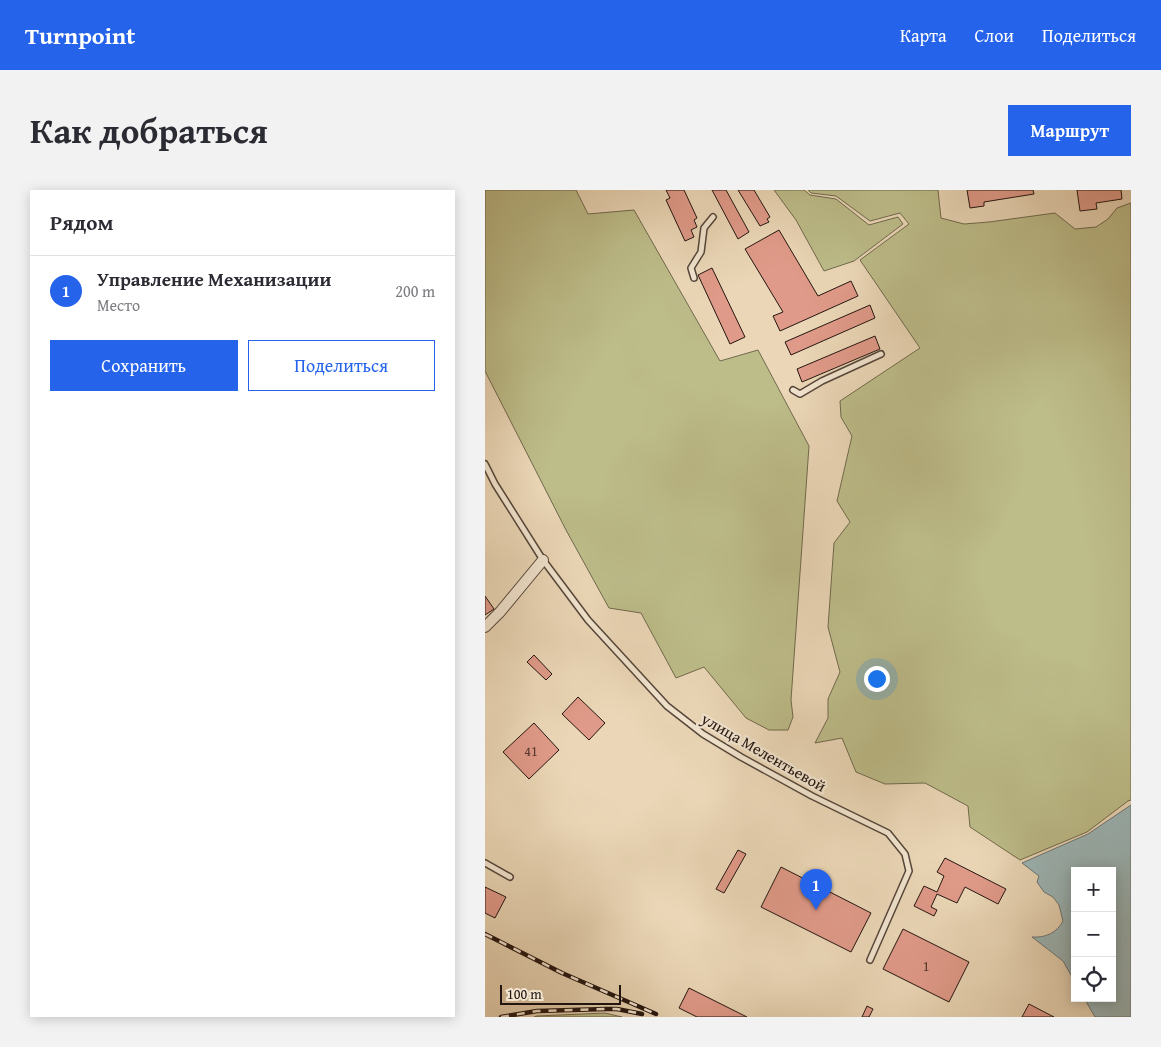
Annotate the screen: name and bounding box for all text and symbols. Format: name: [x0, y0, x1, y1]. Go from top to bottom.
text: Turnpoint: [25, 18, 135, 53]
text: Карта: [900, 22, 947, 49]
text: Слои: [975, 22, 1014, 49]
text: Поделиться: [1042, 22, 1136, 49]
text: Как добраться: [30, 105, 268, 156]
button: Маршрут: [1008, 105, 1131, 156]
text: Рядом: [50, 207, 113, 238]
text: Управление Механизации: [97, 265, 331, 293]
text: 1: [62, 279, 70, 303]
text: 200 m: [395, 279, 435, 303]
text: Место: [97, 293, 140, 317]
button: Сохранить: [50, 340, 238, 391]
button: Поделиться: [248, 340, 435, 391]
your location: [864, 666, 890, 692]
street label: улица Мелентьевой: [696, 706, 831, 798]
house number: 41: [524, 741, 538, 761]
map controls: [1071, 867, 1116, 1002]
button: +: [1071, 867, 1116, 912]
pin: 1: [800, 869, 832, 910]
button: −: [1071, 912, 1116, 957]
house number: 1: [923, 956, 929, 976]
button: locate: [1071, 957, 1116, 1002]
scale bar: [500, 982, 621, 1005]
text: 100 m: [507, 984, 542, 1004]

